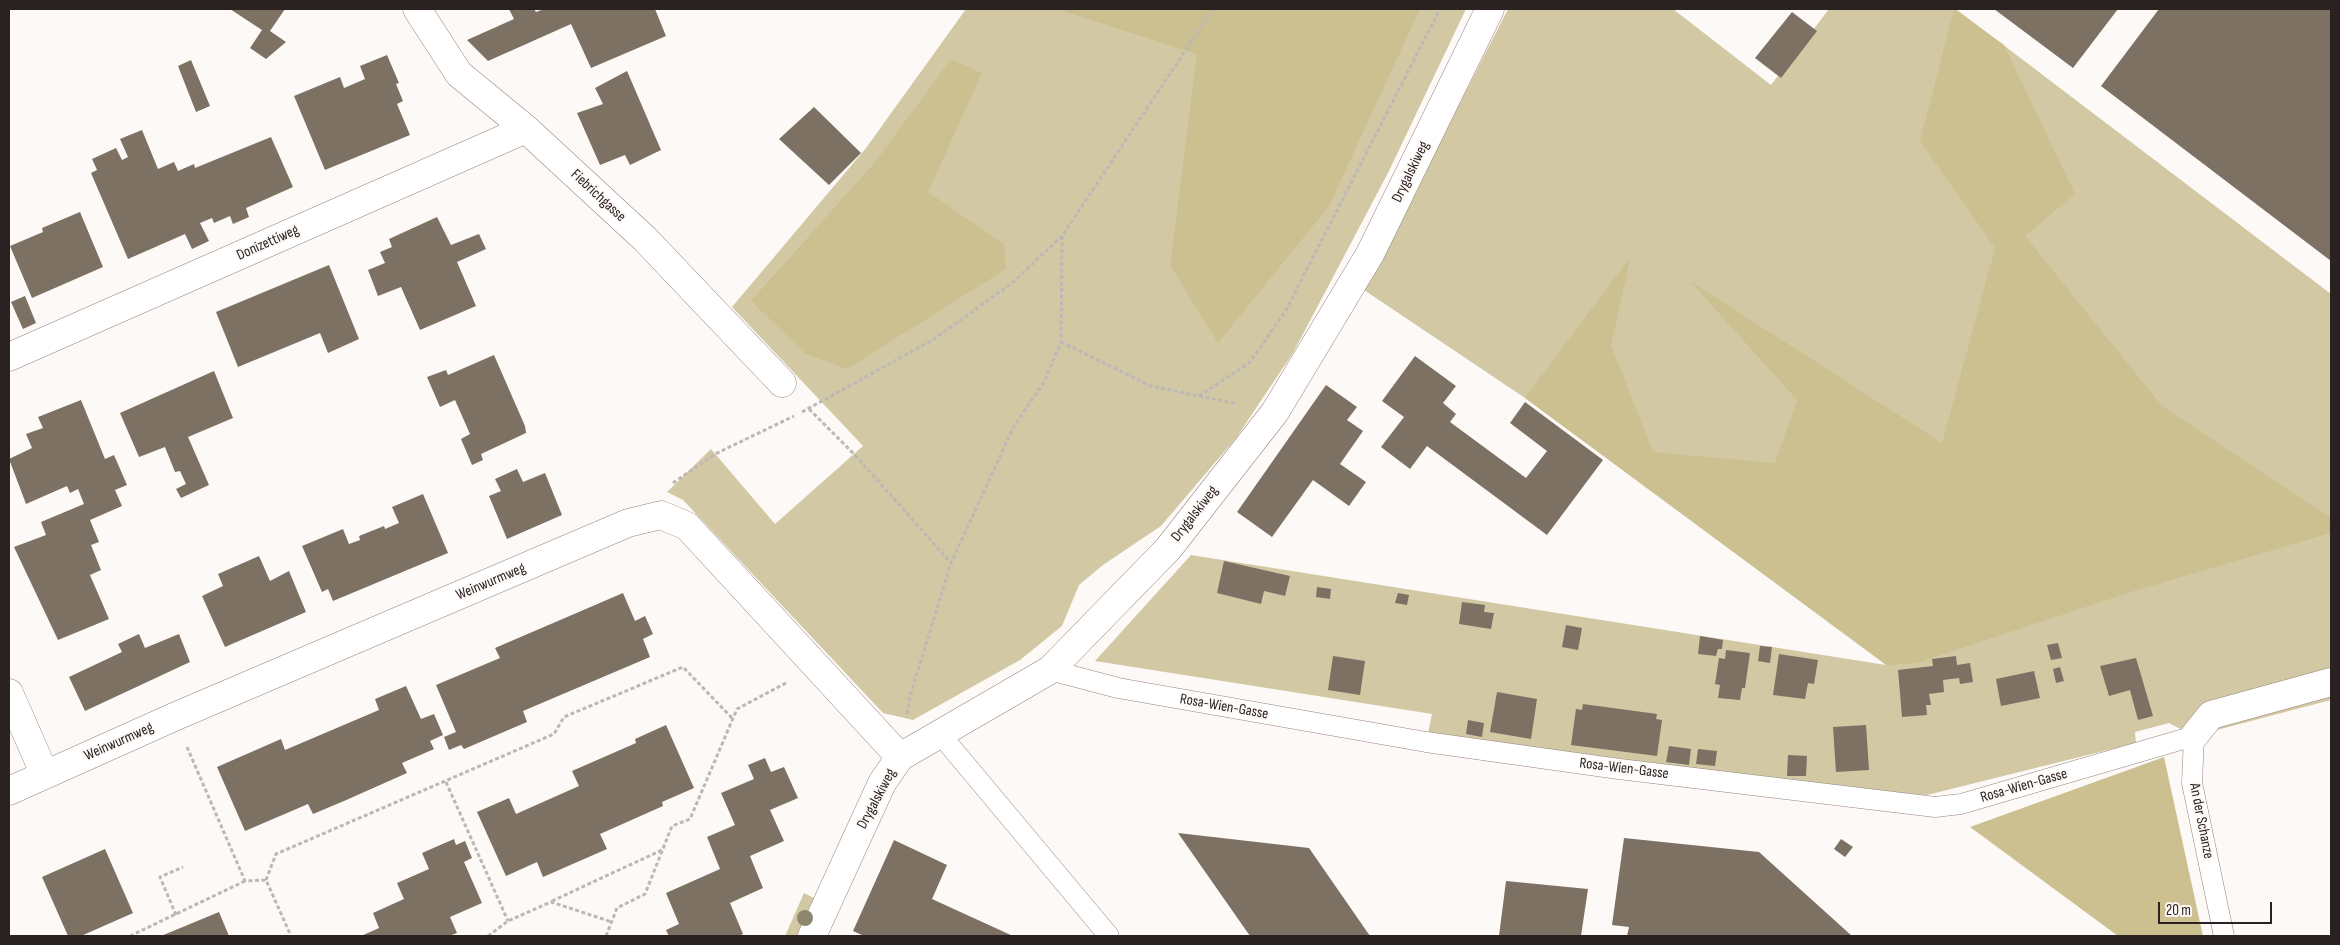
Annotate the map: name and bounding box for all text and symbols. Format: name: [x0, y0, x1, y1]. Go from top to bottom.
street label: Drygalskiweg: [1388, 138, 1434, 206]
street label: Fiebrichgasse: [567, 166, 629, 226]
street label: Donizettiweg: [234, 221, 302, 265]
street label: Drygalskiweg: [1168, 483, 1222, 545]
street label: Weinwurmweg: [454, 559, 528, 605]
street label: Rosa-Wien-Gasse: [1178, 690, 1270, 724]
street label: Weinwurmweg: [82, 719, 156, 765]
street label: Rosa-Wien-Gasse: [1578, 755, 1670, 783]
street label: Rosa-Wien-Gasse: [1978, 765, 2070, 807]
street label: Drygalskiweg: [854, 766, 900, 832]
street label: An der Schanze: [2185, 782, 2217, 860]
scale bar: [2160, 892, 2274, 924]
text: 20 m: [2166, 901, 2191, 920]

